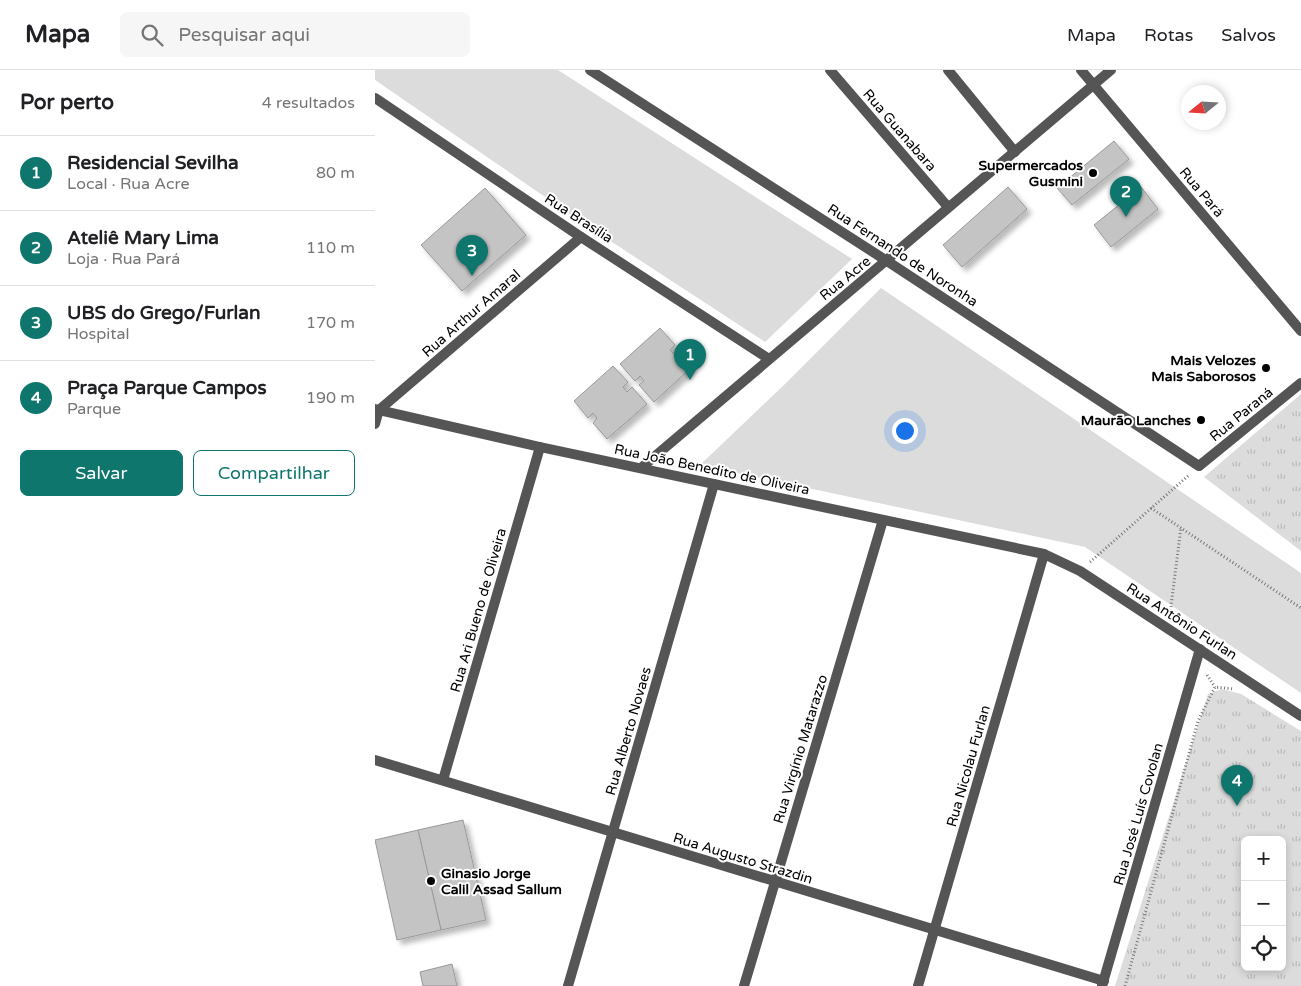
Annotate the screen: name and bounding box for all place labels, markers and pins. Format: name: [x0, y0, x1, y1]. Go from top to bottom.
place label: Supermercados Gusmini: [979, 157, 1083, 190]
marker: Supermercados Gusmini: [1087, 167, 1099, 179]
pin: 2: [1110, 176, 1142, 217]
pin: 3: [456, 235, 488, 276]
pin: 1: [674, 339, 706, 380]
place label: Mais Velozes Mais Saborosos: [1151, 352, 1256, 385]
marker: Mais Velozes Mais Saborosos: [1260, 362, 1272, 374]
place label: Maurão Lanches: [1081, 412, 1191, 429]
marker: Maurão Lanches: [1195, 414, 1207, 426]
pin: 4: [1221, 765, 1253, 806]
place label: Ginasio Jorge Calil Assad Sallum: [441, 865, 562, 898]
marker: Ginasio Jorge Calil Assad Sallum: [425, 875, 437, 887]

